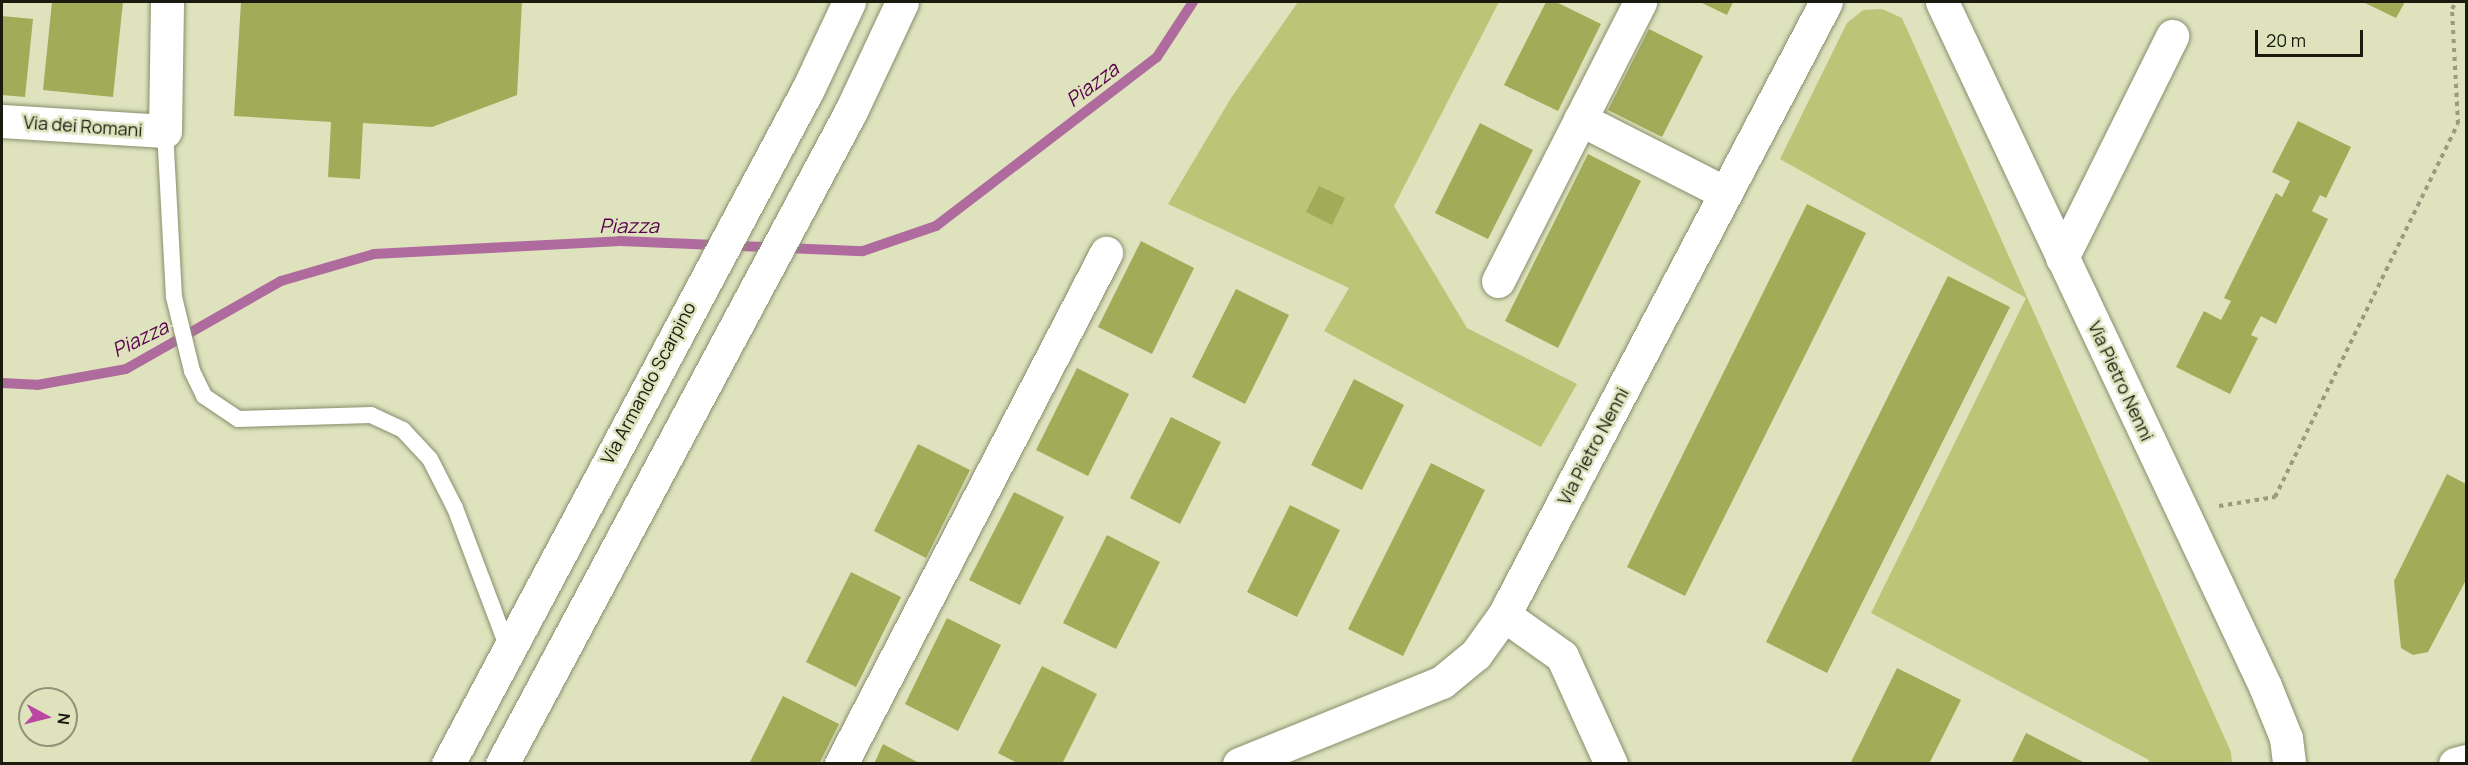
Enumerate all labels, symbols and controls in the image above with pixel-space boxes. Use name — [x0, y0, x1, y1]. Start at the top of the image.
scale bar — [2258, 18, 2366, 56]
text: 20 m — [2266, 28, 2306, 52]
water label: Piazza — [1061, 56, 1123, 112]
street label: Via dei Romani — [23, 111, 143, 141]
water label: Piazza — [599, 213, 659, 237]
street label: Via Armando Scarpino — [596, 298, 700, 468]
water label: Piazza — [108, 314, 172, 362]
street label: Via Pietro Nenni — [2084, 318, 2158, 444]
street label: Via Pietro Nenni — [1553, 384, 1633, 508]
north arrow — [18, 687, 78, 747]
text: N — [52, 712, 75, 726]

